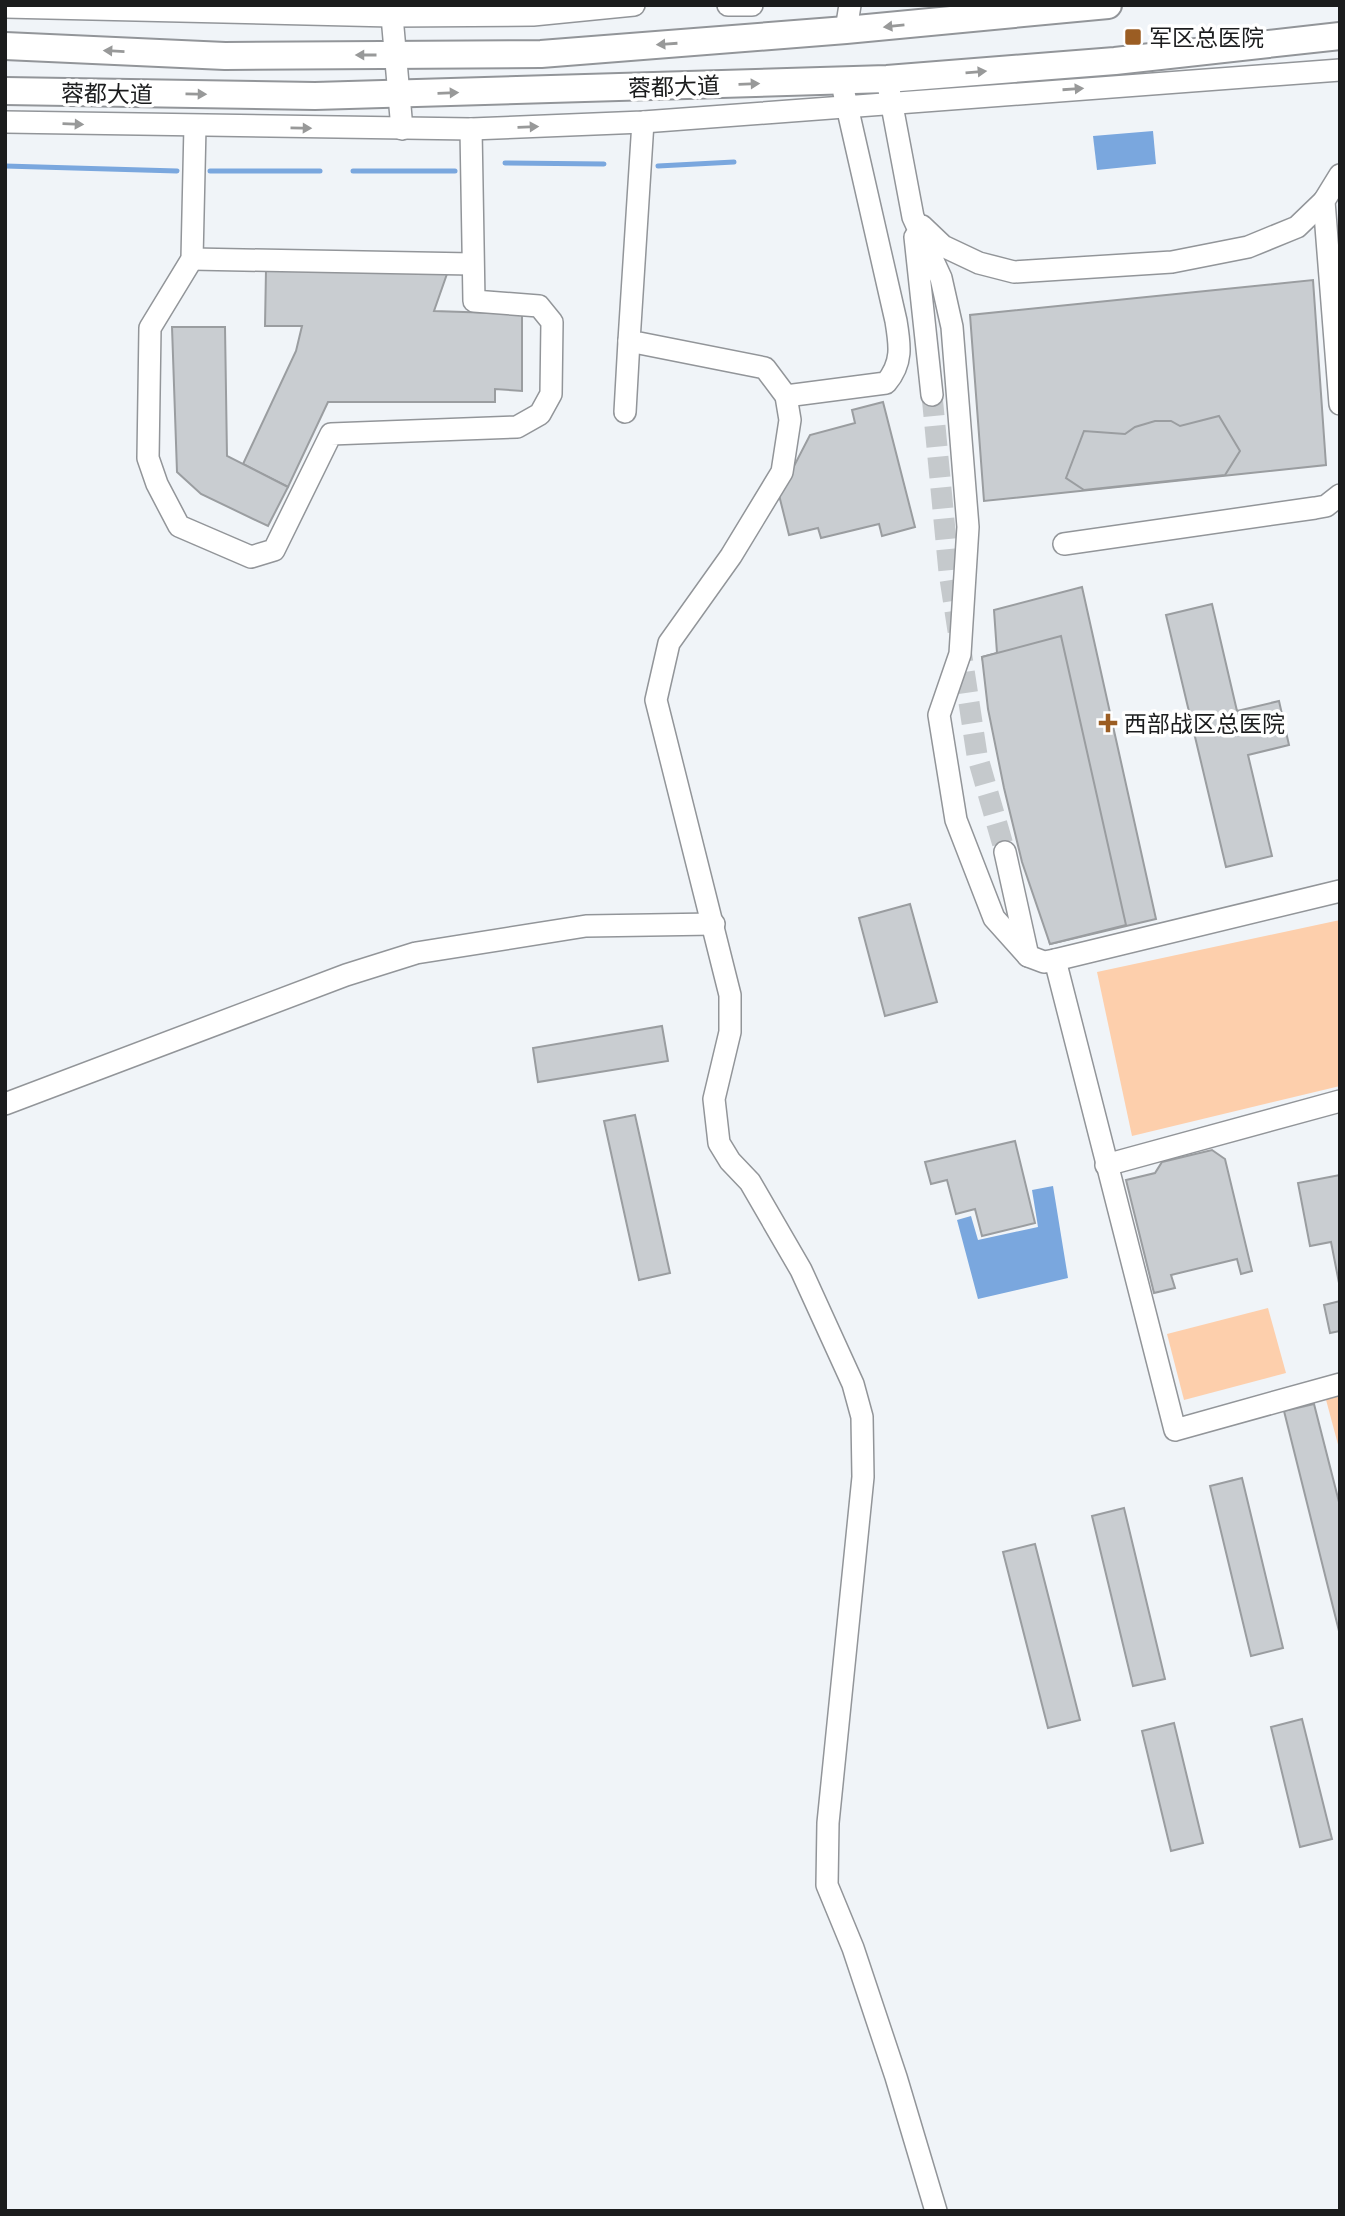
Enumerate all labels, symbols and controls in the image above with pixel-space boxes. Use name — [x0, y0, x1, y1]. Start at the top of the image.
one-way arrow — [882, 21, 904, 32]
place label: 军区总医院 — [1149, 23, 1264, 51]
marker: 军区总医院 — [1123, 27, 1143, 47]
one-way arrow — [656, 39, 678, 50]
one-way arrow — [103, 46, 125, 57]
one-way arrow — [355, 49, 377, 61]
one-way arrow — [965, 66, 987, 77]
street label: 蓉都大道 — [628, 70, 720, 102]
street label: 蓉都大道 — [61, 78, 153, 108]
one-way arrow — [738, 78, 760, 89]
one-way arrow — [1062, 83, 1084, 94]
one-way arrow — [437, 87, 459, 98]
one-way arrow — [185, 89, 207, 100]
one-way arrow — [63, 118, 85, 129]
one-way arrow — [290, 122, 312, 134]
one-way arrow — [518, 122, 540, 133]
place label: 西部战区总医院 — [1124, 709, 1285, 737]
marker: 西部战区总医院 — [1098, 713, 1118, 733]

